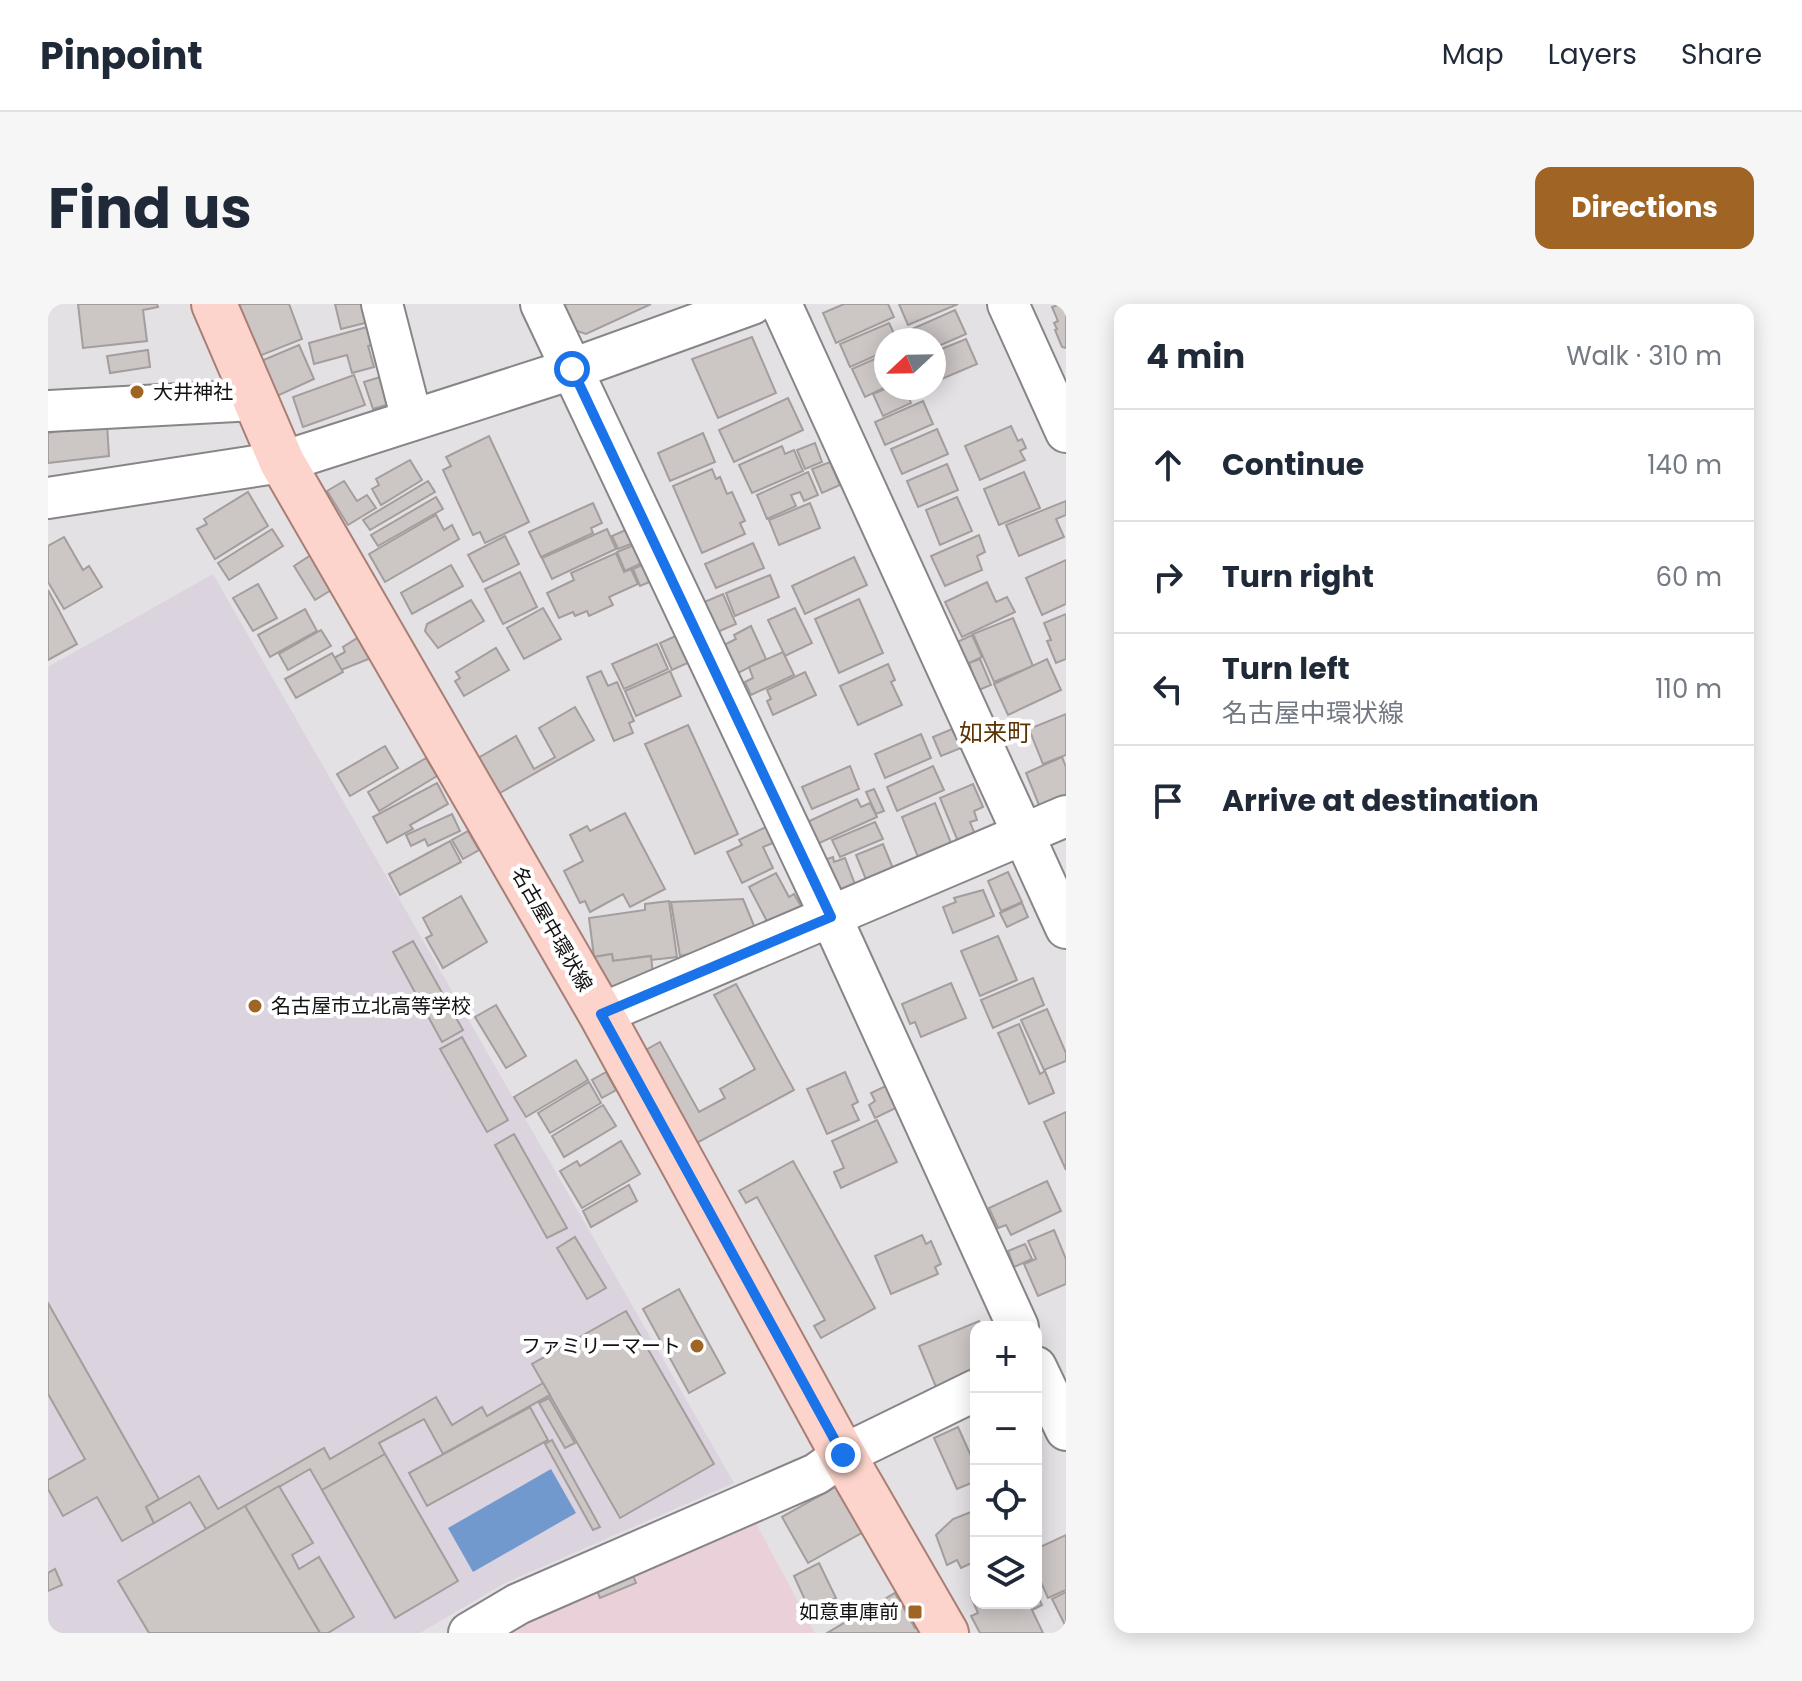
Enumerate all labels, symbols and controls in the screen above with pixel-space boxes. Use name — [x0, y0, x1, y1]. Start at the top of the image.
text: Pinpoint — [40, 29, 203, 82]
text: Map — [1442, 35, 1504, 74]
text: Layers — [1548, 35, 1637, 74]
text: Share — [1681, 35, 1762, 74]
button: Directions — [1535, 167, 1754, 249]
text: Find us — [48, 169, 252, 248]
north arrow — [874, 328, 946, 400]
text: 4 min — [1146, 332, 1245, 380]
text: Walk · 310 m — [1566, 338, 1722, 374]
route start — [554, 351, 590, 387]
place label: 大井神社 — [153, 378, 233, 406]
marker: 大井神社 — [128, 383, 146, 401]
icon: ahead — [1146, 443, 1190, 487]
text: Continue — [1222, 443, 1364, 486]
text: 140 m — [1647, 447, 1722, 483]
icon: right — [1146, 555, 1190, 599]
text: Turn right — [1222, 555, 1374, 598]
text: 60 m — [1655, 559, 1722, 595]
text: Turn left — [1222, 647, 1350, 690]
icon: left — [1146, 667, 1190, 711]
text: 110 m — [1655, 671, 1722, 707]
text: 名古屋中環状線 — [1222, 695, 1404, 731]
district label: 如来町 — [959, 716, 1031, 749]
icon: arrive — [1146, 779, 1190, 823]
text: Arrive at destination — [1222, 779, 1539, 822]
street label: 名古屋中環状線 — [505, 861, 599, 997]
place label: 名古屋市立北高等学校 — [271, 992, 471, 1020]
marker: 名古屋市立北高等学校 — [246, 997, 264, 1015]
map controls — [970, 1321, 1042, 1609]
button: + — [970, 1321, 1042, 1393]
place label: ファミリーマート — [521, 1332, 681, 1360]
marker: ファミリーマート — [688, 1337, 706, 1355]
button: − — [970, 1393, 1042, 1465]
route end — [825, 1437, 861, 1473]
button: locate — [970, 1465, 1042, 1537]
button: layers — [970, 1537, 1042, 1609]
place label: 如意車庫前 — [799, 1598, 899, 1626]
marker: 如意車庫前 — [906, 1603, 924, 1621]

